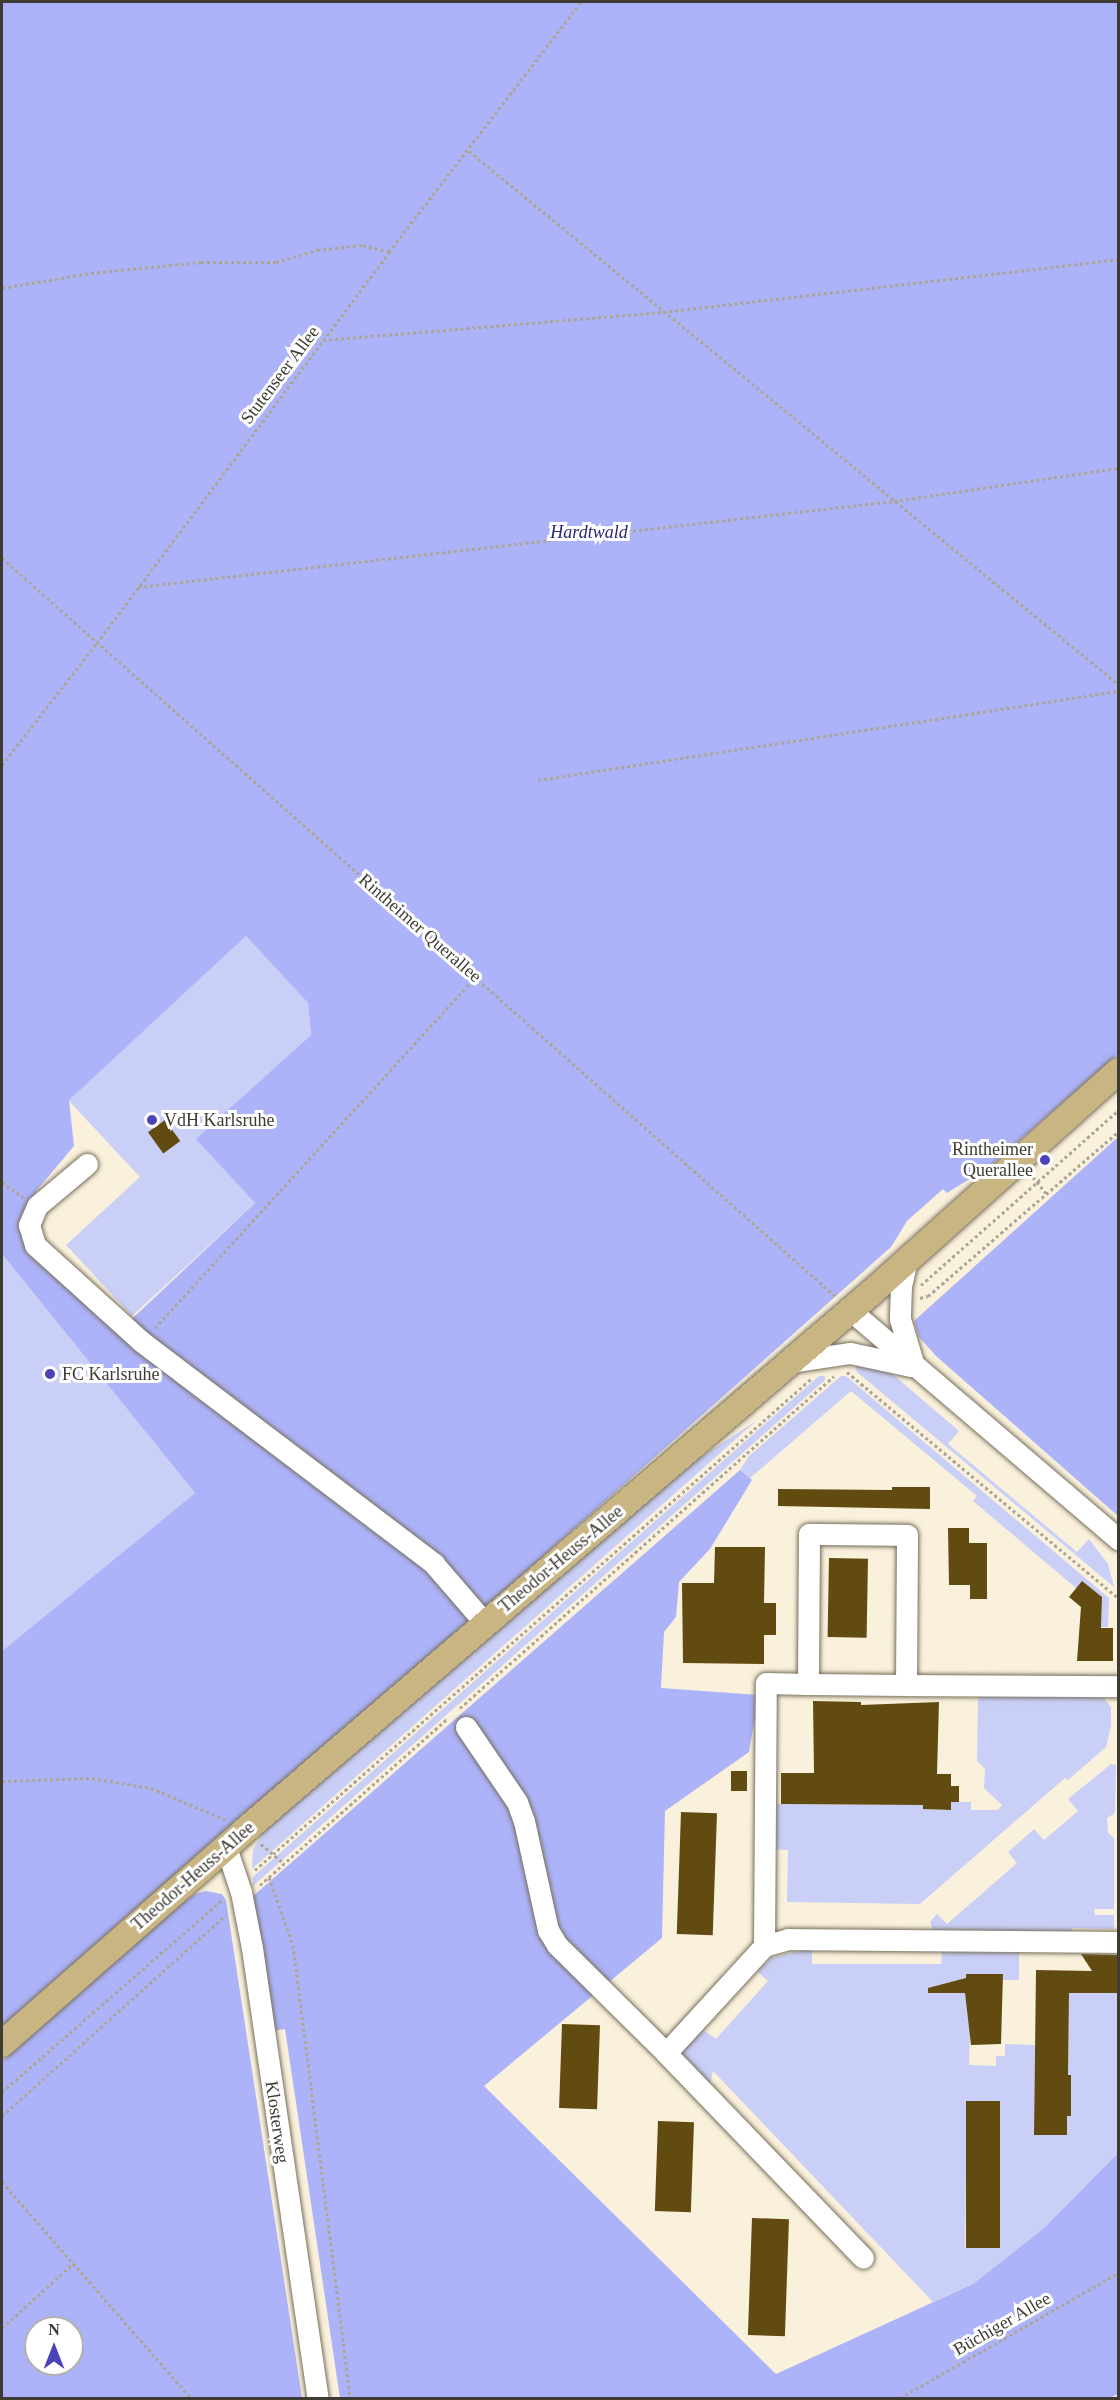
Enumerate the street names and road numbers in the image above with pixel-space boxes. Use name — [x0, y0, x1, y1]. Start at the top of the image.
street label: Stutenseer Allee — [236, 321, 324, 429]
street label: Rintheimer Querallee — [354, 869, 486, 987]
street label: Theodor-Heuss-Allee — [494, 1501, 628, 1617]
street label: Theodor-Heuss-Allee — [127, 1817, 259, 1935]
street label: Klosterweg — [261, 2079, 293, 2165]
street label: Büchiger Allee — [949, 2287, 1055, 2361]

